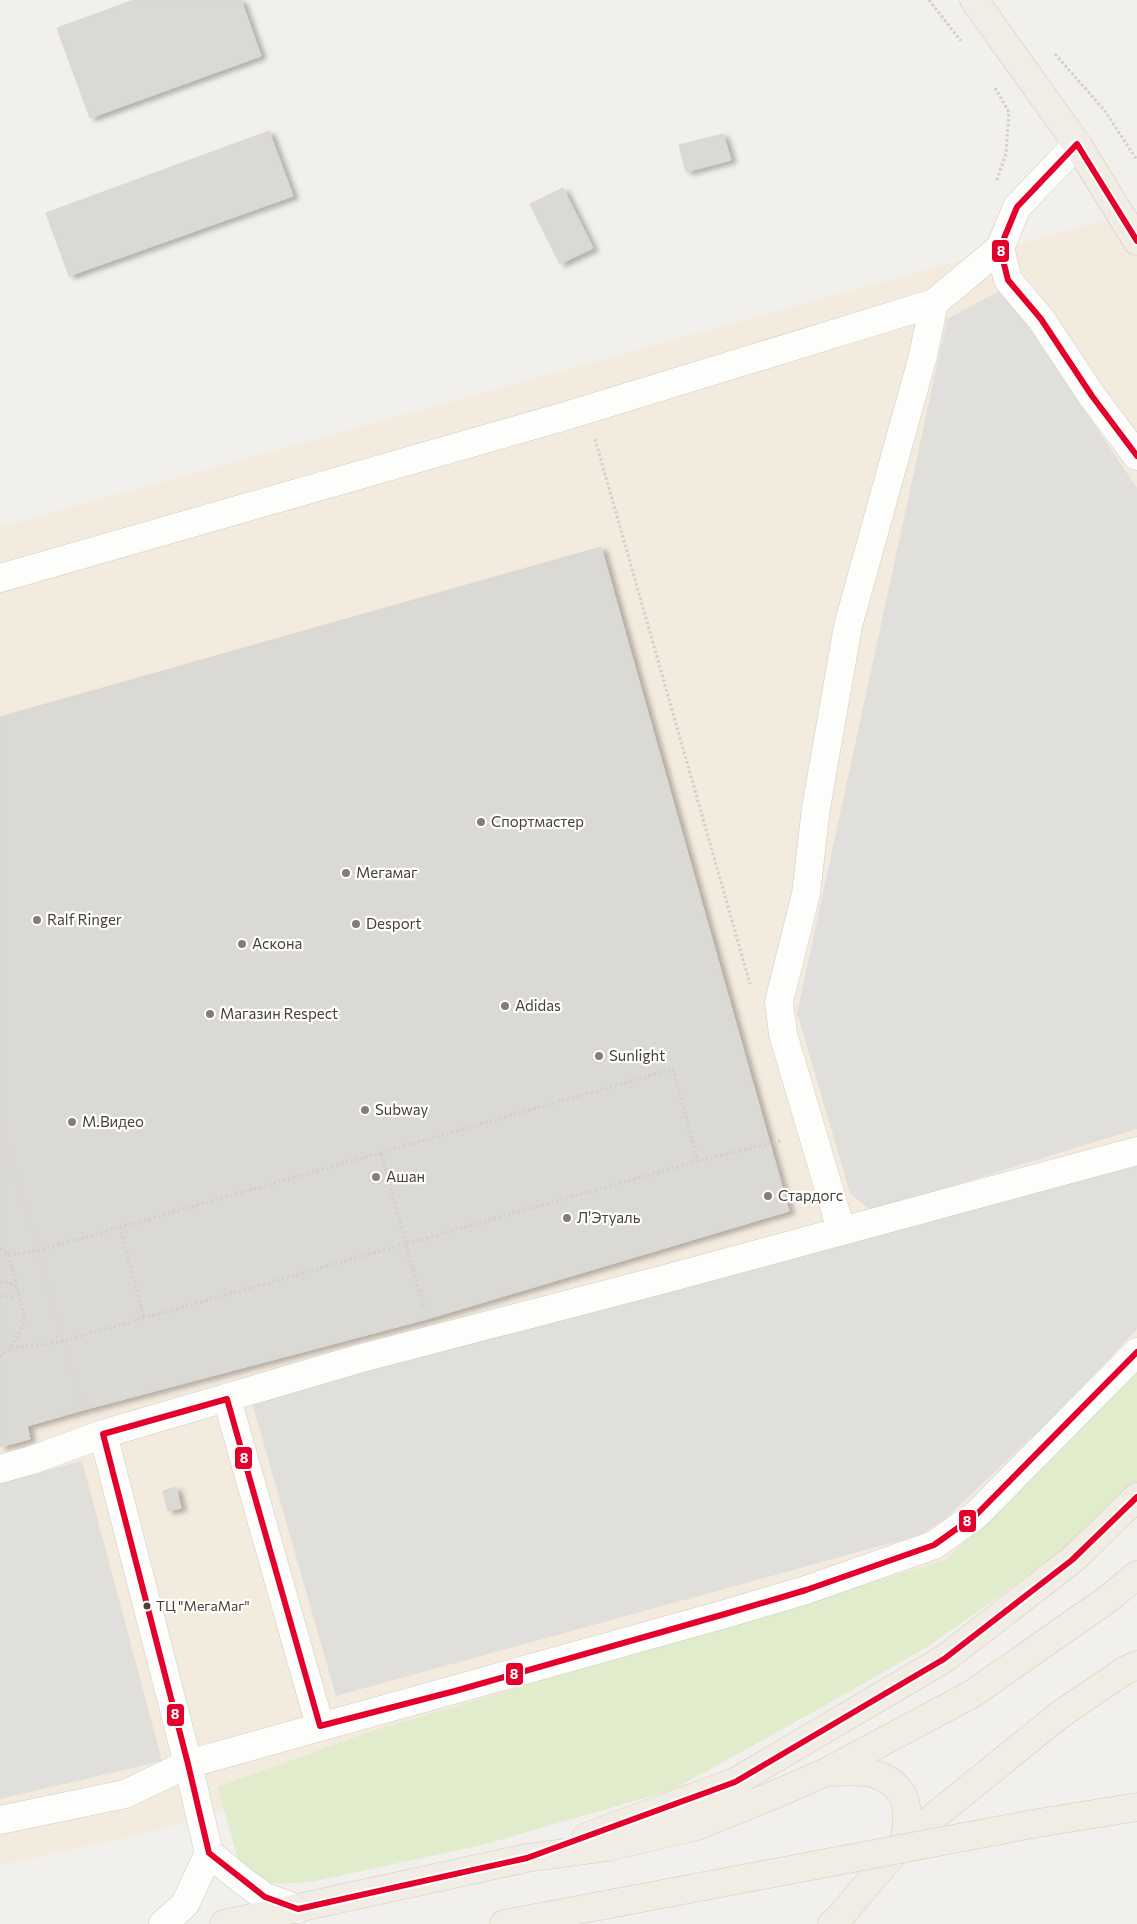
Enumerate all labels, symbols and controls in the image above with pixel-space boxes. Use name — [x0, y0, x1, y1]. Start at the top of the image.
line badge: 8 — [991, 239, 1010, 263]
text: 8 — [997, 242, 1006, 259]
place label: Спортмастер — [491, 812, 584, 830]
marker: Спортмастер — [475, 816, 487, 828]
place label: Мегамаг — [356, 863, 418, 881]
marker: Мегамаг — [340, 867, 352, 879]
place label: Ralf Ringer — [47, 910, 122, 928]
marker: Ralf Ringer — [31, 914, 43, 926]
place label: Desport — [366, 914, 422, 932]
marker: Desport — [350, 918, 362, 930]
place label: Аскона — [252, 934, 302, 952]
marker: Аскона — [236, 938, 248, 950]
place label: Adidas — [515, 996, 561, 1014]
marker: Adidas — [499, 1000, 511, 1012]
place label: Магазин Respect — [220, 1004, 338, 1022]
marker: Магазин Respect — [204, 1008, 216, 1020]
place label: Sunlight — [609, 1046, 665, 1064]
marker: Sunlight — [593, 1050, 605, 1062]
place label: Subway — [375, 1100, 428, 1118]
marker: Subway — [359, 1104, 371, 1116]
place label: М.Видео — [82, 1112, 144, 1130]
marker: М.Видео — [66, 1116, 78, 1128]
place label: Ашан — [386, 1167, 425, 1185]
marker: Ашан — [370, 1171, 382, 1183]
place label: Стардогс — [778, 1186, 843, 1204]
marker: Стардогс — [762, 1190, 774, 1202]
place label: Л'Этуаль — [577, 1208, 641, 1226]
marker: Л'Этуаль — [561, 1212, 573, 1224]
line badge: 8 — [234, 1446, 253, 1470]
text: 8 — [240, 1449, 249, 1466]
line badge: 8 — [958, 1509, 977, 1533]
text: 8 — [963, 1512, 972, 1529]
place label: ТЦ "МегаМаг" — [156, 1597, 250, 1614]
marker: ТЦ "МегаМаг" — [142, 1601, 152, 1611]
line badge: 8 — [505, 1662, 524, 1686]
text: 8 — [510, 1665, 519, 1682]
line badge: 8 — [166, 1703, 185, 1727]
text: 8 — [171, 1705, 180, 1722]

